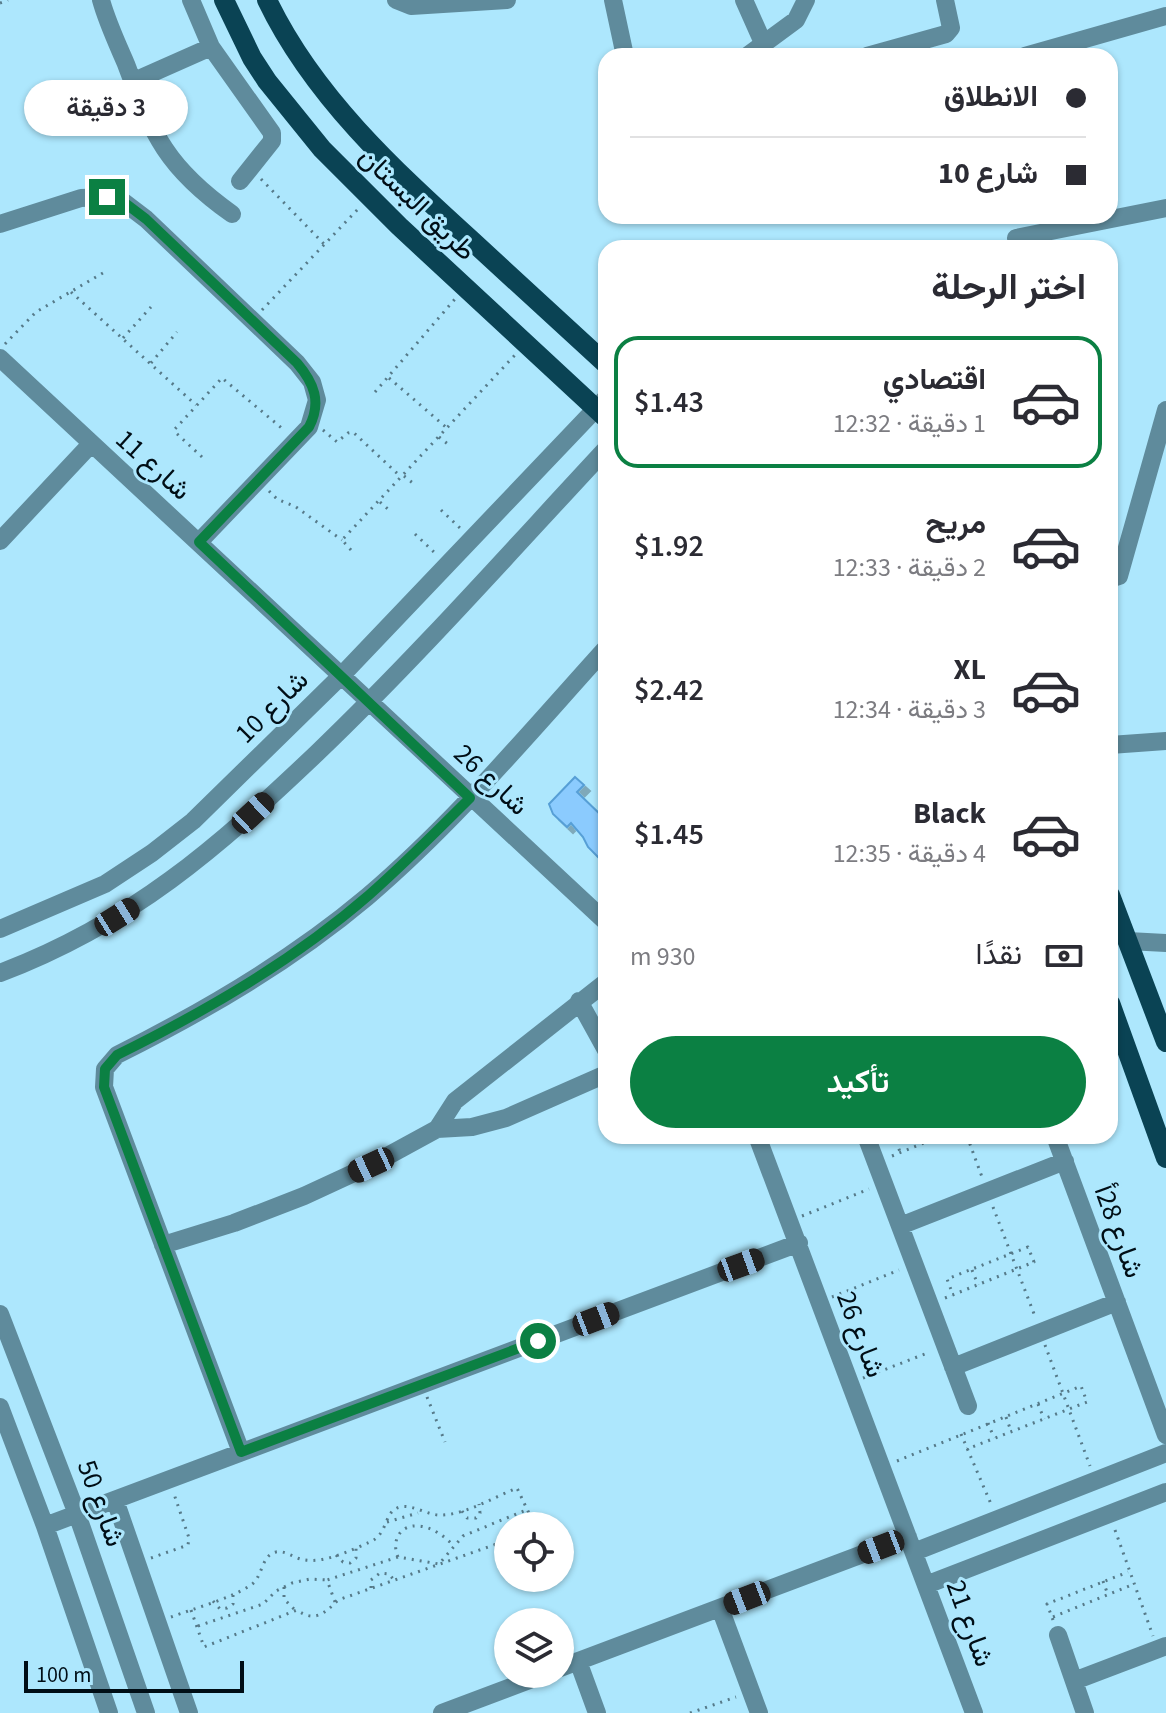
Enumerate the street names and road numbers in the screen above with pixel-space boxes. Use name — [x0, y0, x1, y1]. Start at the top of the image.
street label: طريق البستان — [350, 137, 485, 270]
street label: شارع 11 — [107, 420, 200, 510]
street label: شارع 10 — [226, 661, 318, 753]
street label: شارع 26 — [445, 734, 538, 825]
street label: شارع 28أ — [1084, 1179, 1154, 1283]
street label: شارع 26 — [826, 1285, 896, 1383]
street label: شارع 50 — [67, 1454, 135, 1552]
street label: شارع 21 — [936, 1574, 1004, 1672]

